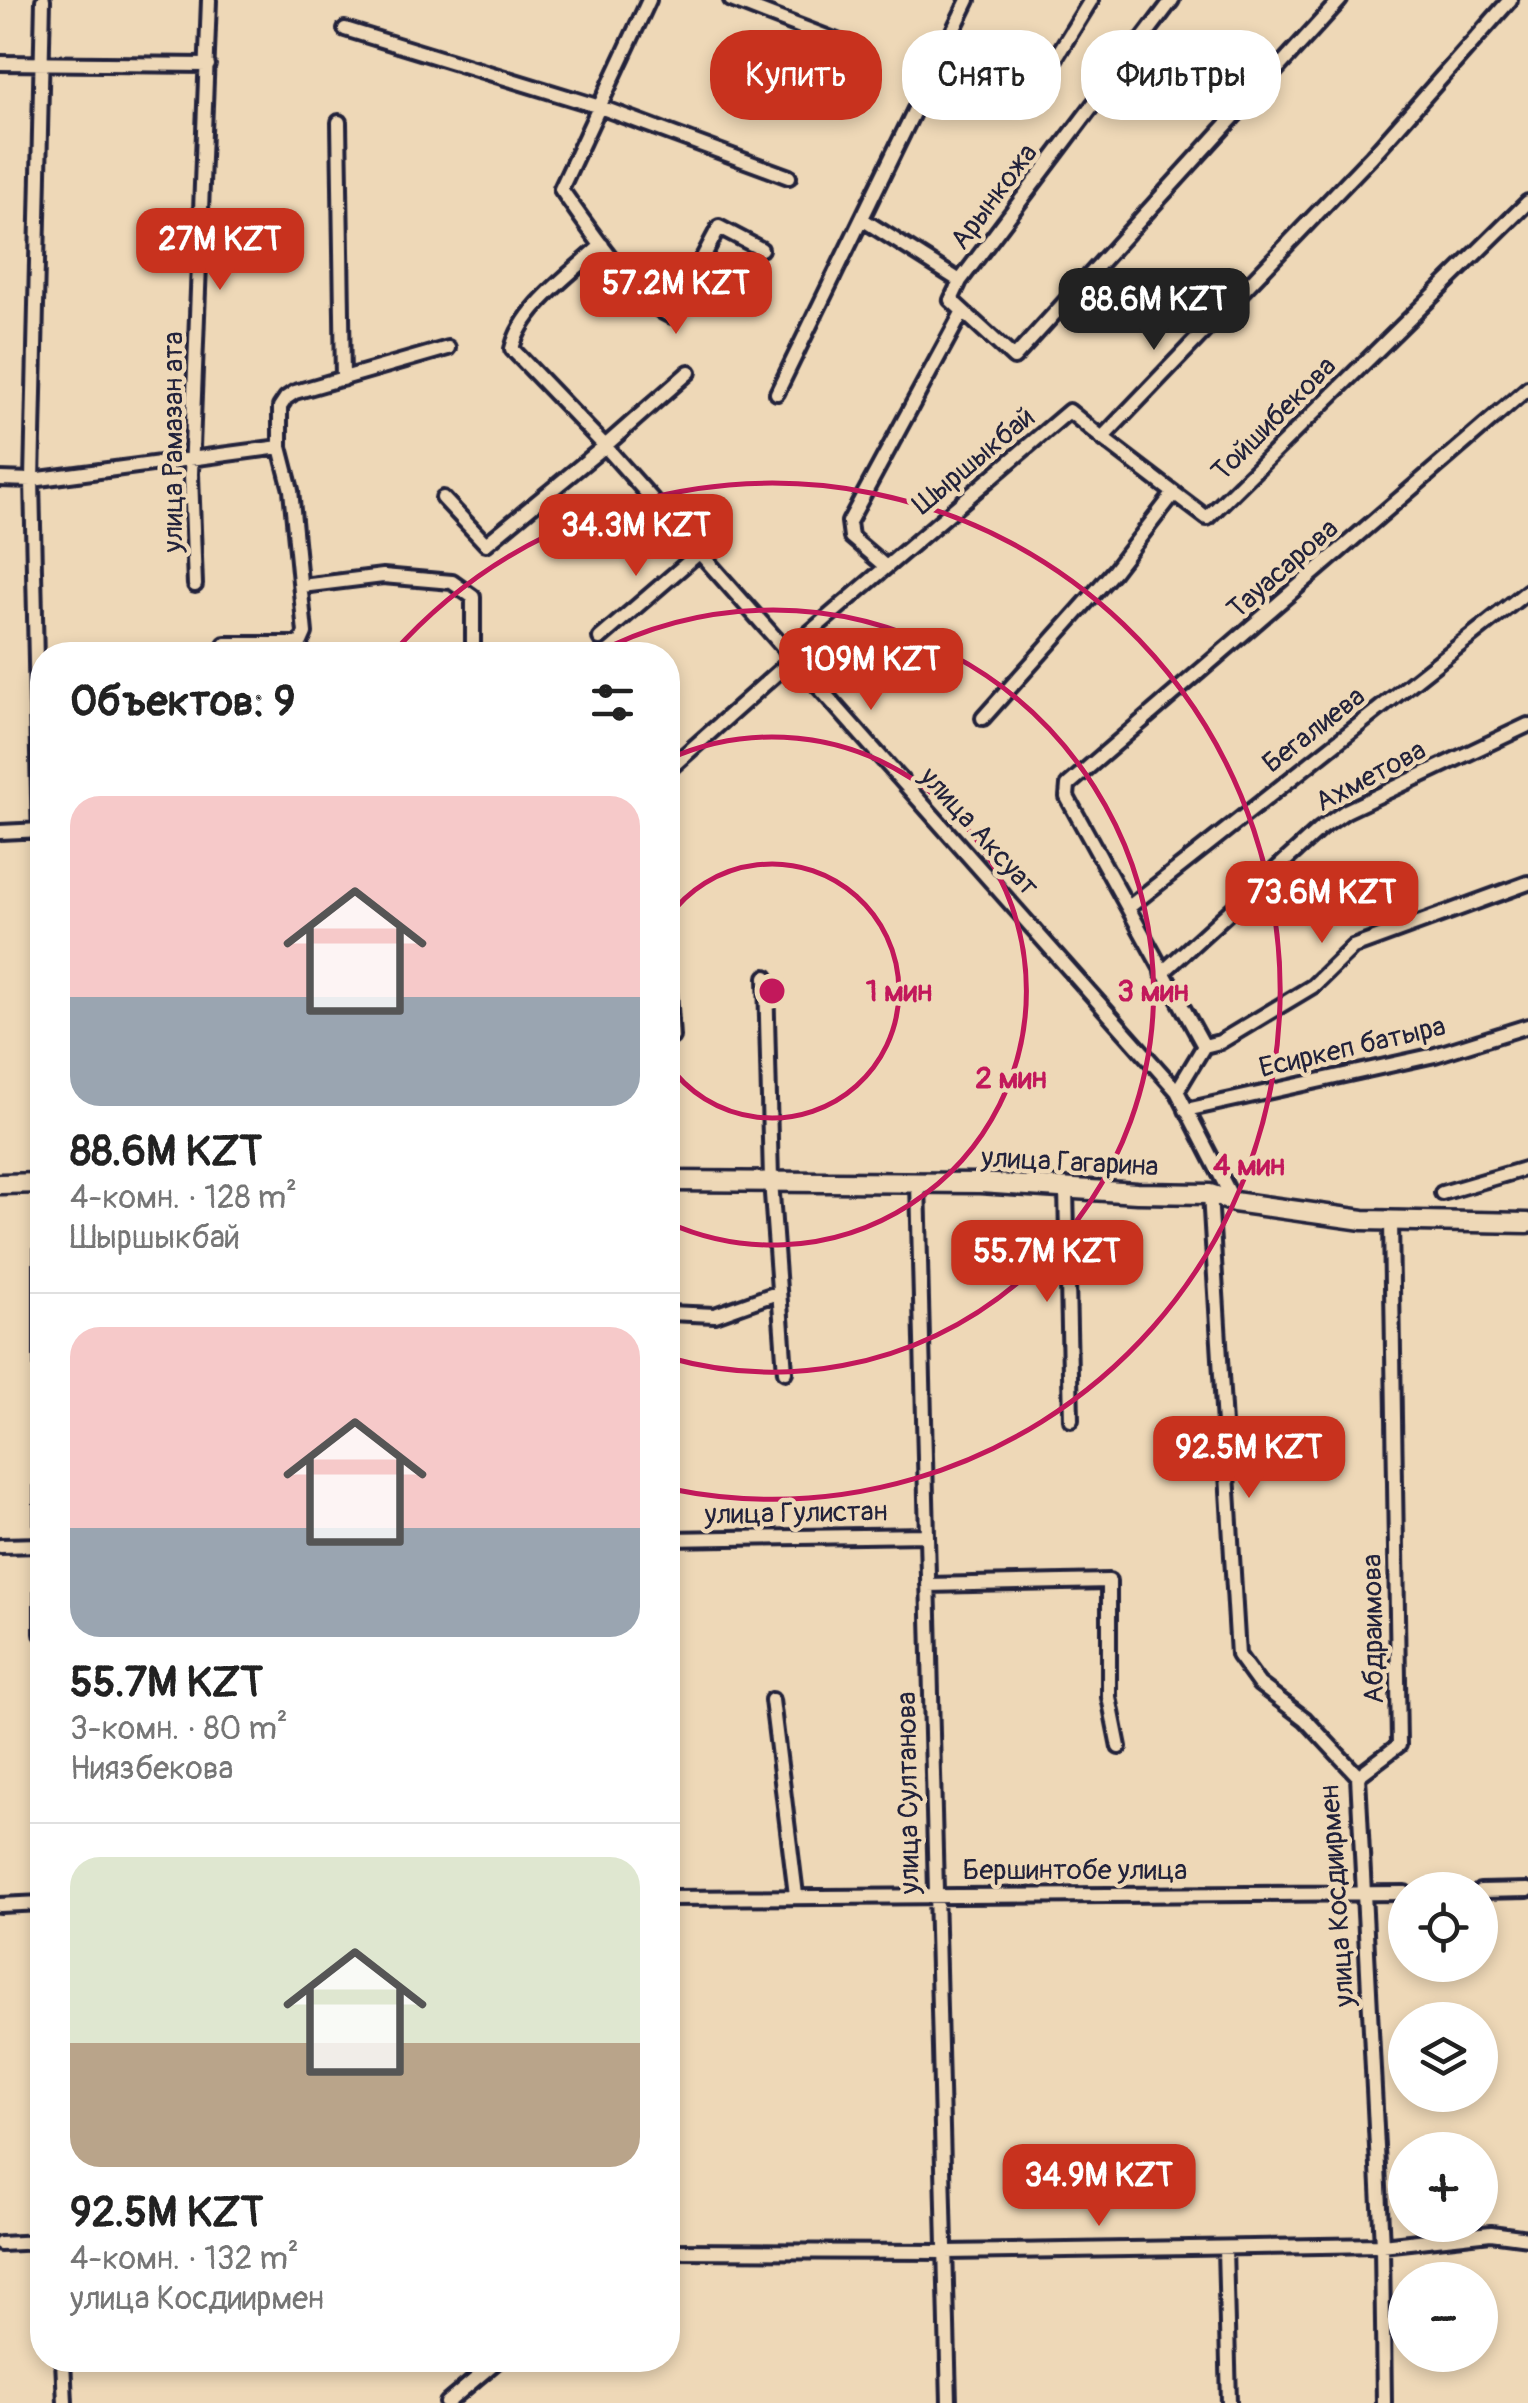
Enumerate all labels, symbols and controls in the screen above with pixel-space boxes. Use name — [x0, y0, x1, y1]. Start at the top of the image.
chip: Купить — [710, 30, 882, 120]
chip: Снять — [902, 30, 1061, 120]
chip: Фильтры — [1081, 30, 1281, 120]
street label: Арынкожа — [943, 137, 1045, 257]
pin: 27M KZT — [128, 208, 312, 293]
text: 27M KZT — [158, 220, 282, 260]
pin: 57.2M KZT — [562, 252, 790, 337]
text: 57.2M KZT — [602, 264, 750, 304]
pin: 88.6M KZT — [1040, 268, 1268, 353]
text: 88.6M KZT — [1081, 280, 1227, 320]
street label: улица Рамазан ата — [156, 332, 191, 553]
street label: Тойшибекова — [1204, 349, 1344, 489]
street label: Шыршыкбай — [906, 400, 1042, 522]
pin: 34.3M KZT — [522, 494, 750, 579]
text: 34.3M KZT — [561, 506, 711, 546]
street label: Тауасарова — [1220, 511, 1346, 627]
pin: 109M KZT — [768, 628, 974, 713]
text: 109M KZT — [801, 640, 941, 680]
icon: filters — [585, 675, 640, 730]
text: Объектов: 9 — [70, 676, 295, 728]
street label: Бегалиева — [1255, 679, 1372, 781]
street label: Ахметова — [1309, 733, 1432, 820]
street label: улица Аксуат — [911, 759, 1046, 904]
icon: home — [265, 861, 445, 1041]
pin: 73.6M KZT — [1208, 861, 1436, 946]
text: 73.6M KZT — [1247, 873, 1397, 913]
centre of rings — [754, 973, 790, 1009]
text: 1 мин — [866, 973, 932, 1010]
text: 3 мин — [1117, 973, 1189, 1010]
street label: Есиркеп батыра — [1256, 1009, 1449, 1086]
text: 2 мин — [975, 1060, 1047, 1097]
text: 88.6M KZT — [70, 1126, 263, 1178]
street label: улица Гагарина — [979, 1140, 1159, 1185]
text: 4 мин — [1213, 1147, 1285, 1184]
text: 4-комн. · 128 m² — [70, 1178, 297, 1218]
text: Шыршыкбай — [70, 1218, 240, 1258]
pin: 55.7M KZT — [933, 1220, 1161, 1305]
text: 55.7M KZT — [973, 1232, 1121, 1272]
icon: home — [265, 1392, 445, 1572]
pin: 92.5M KZT — [1135, 1416, 1363, 1501]
text: 92.5M KZT — [1175, 1428, 1323, 1468]
street label: улица Гулистан — [703, 1494, 888, 1533]
street label: Абдраимова — [1355, 1554, 1392, 1704]
text: 55.7M KZT — [70, 1657, 264, 1709]
street label: улица Султанова — [889, 1691, 928, 1896]
text: 3-комн. · 80 m² — [70, 1709, 288, 1749]
text: Ниязбекова — [70, 1749, 233, 1789]
street label: улица Косдиирмен — [1312, 1784, 1363, 2009]
street label: Бершинтобе улица — [963, 1853, 1187, 1888]
map controls — [1388, 1872, 1498, 2372]
button: locate — [1388, 1872, 1498, 1982]
icon: home — [265, 1922, 445, 2102]
button: layers — [1388, 2002, 1498, 2112]
button: + — [1388, 2132, 1498, 2242]
pin: 34.9M KZT — [985, 2144, 1213, 2229]
text: 34.9M KZT — [1025, 2156, 1173, 2196]
text: 92.5M KZT — [70, 2187, 264, 2239]
text: 4-комн. · 132 m² — [70, 2239, 299, 2279]
button: − — [1388, 2262, 1498, 2372]
text: улица Косдиирмен — [70, 2279, 324, 2319]

